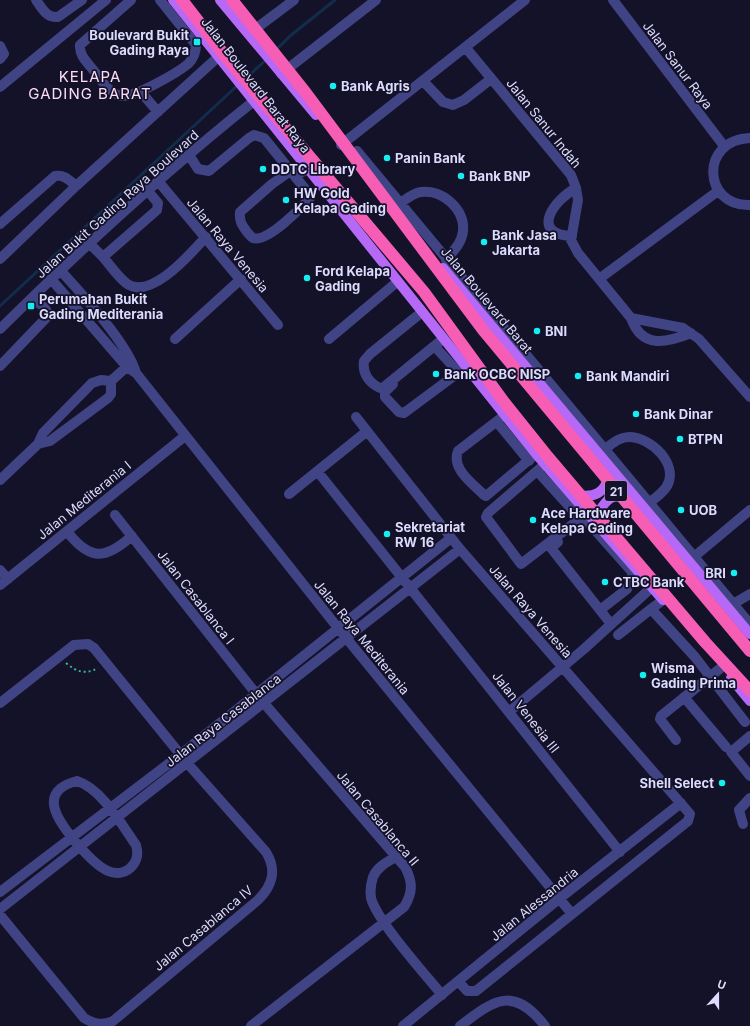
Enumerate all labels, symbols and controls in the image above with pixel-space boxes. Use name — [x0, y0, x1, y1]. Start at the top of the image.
street label: Jalan Boulevard Barat Raya — [198, 14, 314, 156]
street label: Jalan Sanur Raya — [640, 18, 716, 112]
place label: Boulevard Bukit Gading Raya — [89, 27, 189, 58]
marker: Boulevard Bukit Gading Raya — [192, 37, 202, 47]
district label: KELAPA GADING BARAT — [28, 67, 152, 103]
street label: Jalan Sanur Indah — [503, 75, 585, 171]
place label: Bank Agris — [341, 78, 410, 94]
marker: Bank Agris — [328, 81, 338, 91]
street label: Jalan Bukit Gading Raya Boulevard — [32, 127, 202, 281]
place label: Panin Bank — [395, 150, 466, 166]
marker: Panin Bank — [382, 153, 392, 163]
place label: DDTC Library — [271, 161, 356, 177]
marker: DDTC Library — [258, 164, 268, 174]
place label: Bank BNP — [469, 168, 531, 184]
marker: Bank BNP — [456, 171, 466, 181]
place label: HW Gold Kelapa Gading — [294, 185, 386, 216]
street label: Jalan Raya Venesia — [184, 194, 272, 296]
marker: HW Gold Kelapa Gading — [281, 195, 291, 205]
place label: Bank Jasa Jakarta — [492, 227, 557, 258]
marker: Bank Jasa Jakarta — [479, 237, 489, 247]
street label: Jalan Boulevard Barat — [438, 244, 536, 356]
place label: Ford Kelapa Gading — [315, 263, 390, 294]
marker: Ford Kelapa Gading — [302, 273, 312, 283]
place label: Perumahan Bukit Gading Mediterania — [39, 291, 163, 322]
marker: Perumahan Bukit Gading Mediterania — [26, 301, 36, 311]
place label: BNI — [545, 323, 567, 339]
marker: BNI — [532, 326, 542, 336]
place label: Bank OCBC NISP — [444, 366, 550, 382]
place label: Bank Mandiri — [586, 368, 669, 384]
marker: Bank OCBC NISP — [431, 369, 441, 379]
marker: Bank Mandiri — [573, 371, 583, 381]
place label: Bank Dinar — [644, 406, 713, 422]
marker: Bank Dinar — [631, 409, 641, 419]
place label: BTPN — [688, 431, 723, 447]
marker: BTPN — [675, 434, 685, 444]
street label: Jalan Mediterania I — [34, 457, 134, 543]
road number: 21 — [605, 481, 627, 501]
place label: UOB — [689, 502, 718, 518]
place label: Ace Hardware Kelapa Gading — [541, 505, 633, 536]
marker: UOB — [676, 505, 686, 515]
marker: Ace Hardware Kelapa Gading — [528, 515, 538, 525]
place label: Sekretariat RW 16 — [395, 519, 465, 550]
marker: Sekretariat RW 16 — [382, 529, 392, 539]
street label: Jalan Casablanca I — [154, 547, 238, 647]
street label: Jalan Raya Venesia — [486, 561, 576, 661]
place label: BRI — [705, 565, 726, 581]
marker: BRI — [729, 568, 739, 578]
place label: CTBC Bank — [613, 574, 685, 590]
street label: Jalan Raya Mediterania — [311, 577, 413, 697]
marker: CTBC Bank — [600, 577, 610, 587]
place label: Wisma Gading Prima — [651, 660, 736, 691]
street label: Jalan Venesia III — [489, 668, 563, 756]
street label: Jalan Raya Casablanca — [162, 670, 284, 770]
marker: Wisma Gading Prima — [638, 670, 648, 680]
street label: Jalan Casablanca II — [334, 767, 422, 869]
place label: Shell Select — [640, 775, 714, 791]
marker: Shell Select — [717, 778, 727, 788]
street label: Jalan Alessandria — [487, 864, 581, 944]
street label: Jalan Casablanca IV — [150, 882, 256, 974]
north arrow — [698, 974, 738, 1014]
text: U — [715, 977, 728, 993]

